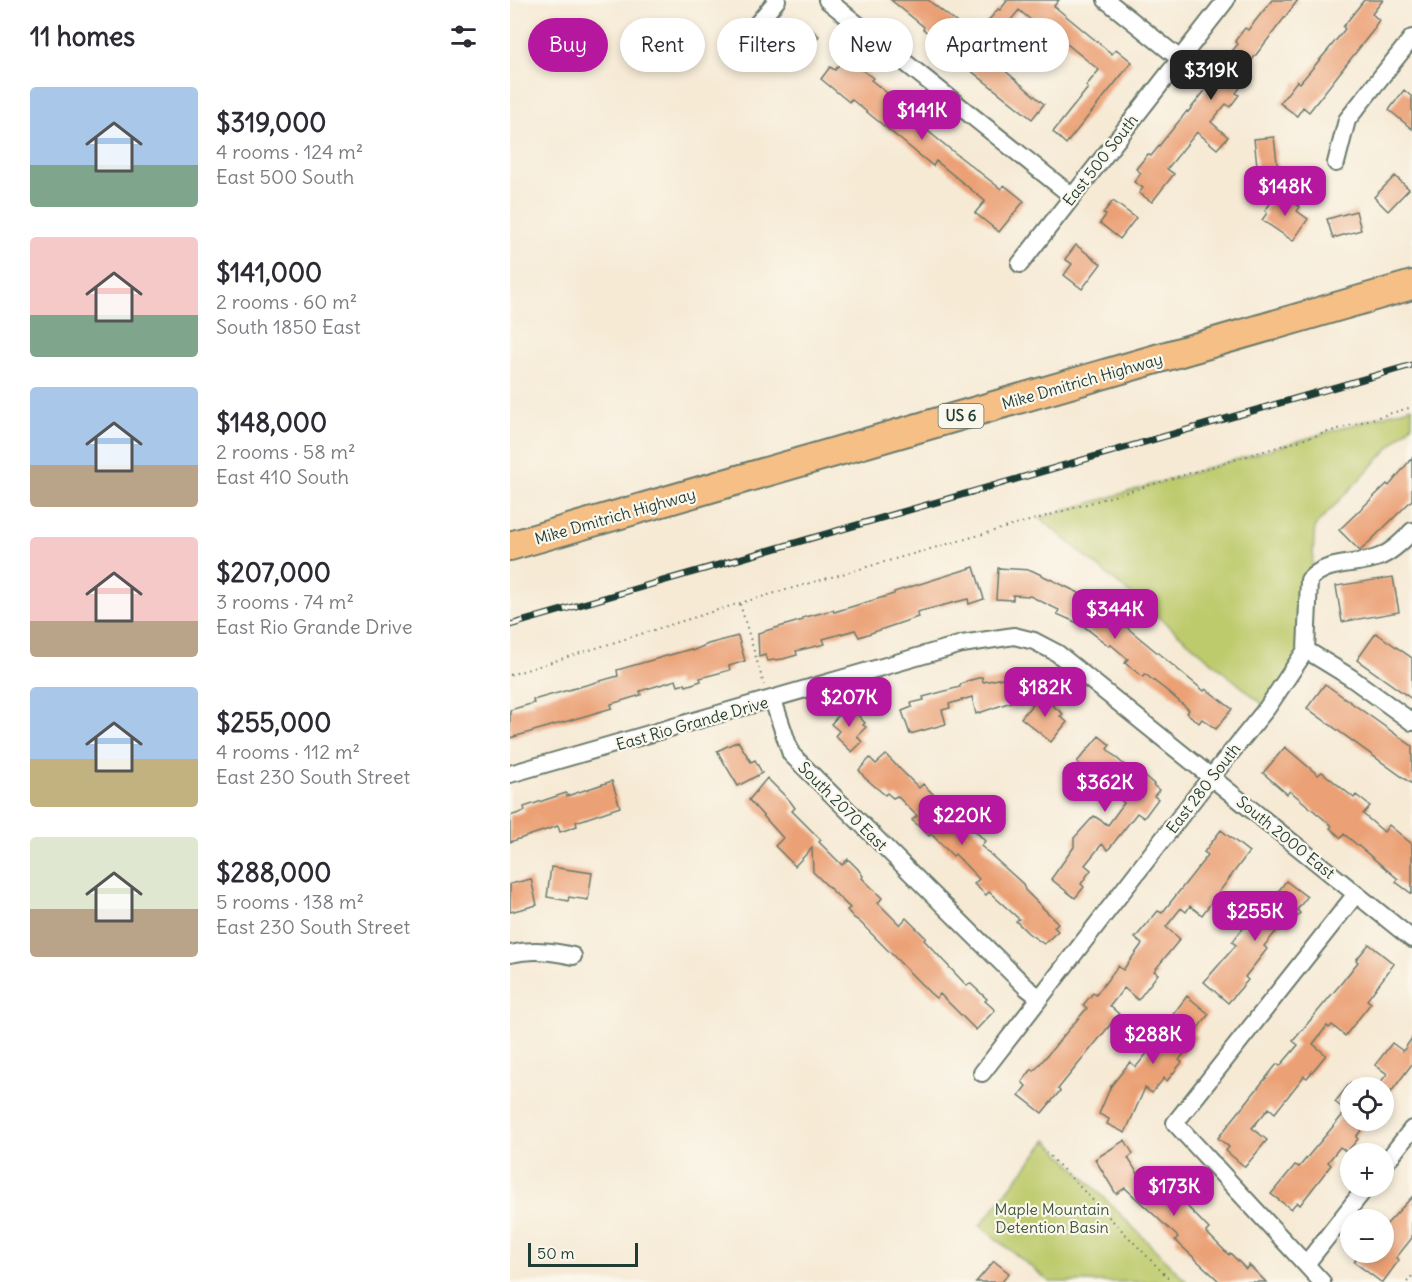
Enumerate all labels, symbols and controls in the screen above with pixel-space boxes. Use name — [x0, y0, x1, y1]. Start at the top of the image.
chip: Buy — [528, 18, 608, 72]
chip: Rent — [620, 18, 705, 72]
chip: Filters — [717, 18, 817, 72]
chip: New — [829, 18, 913, 72]
chip: Apartment — [925, 18, 1069, 72]
text: 11 homes — [30, 20, 135, 53]
icon: filters — [447, 20, 480, 53]
pin: $319K — [1169, 50, 1253, 101]
text: $319K — [1184, 57, 1238, 82]
pin: $141K — [880, 90, 964, 141]
text: $141K — [897, 97, 947, 122]
text: $319,000 — [216, 106, 326, 139]
street label: East 500 South — [1058, 110, 1142, 210]
icon: home — [78, 111, 150, 183]
text: 4 rooms · 124 m² — [216, 139, 363, 164]
text: East 500 South — [216, 164, 354, 189]
pin: $148K — [1243, 166, 1327, 217]
text: $148K — [1258, 173, 1312, 198]
text: $141,000 — [216, 256, 322, 289]
icon: home — [78, 261, 150, 333]
text: 2 rooms · 60 m² — [216, 289, 357, 314]
text: South 1850 East — [216, 314, 361, 339]
street label: Mike Dmitrich Highway — [999, 348, 1165, 414]
road number: US 6 — [938, 404, 984, 428]
text: $148,000 — [216, 406, 327, 439]
icon: home — [78, 411, 150, 483]
text: 2 rooms · 58 m² — [216, 439, 356, 464]
text: East 410 South — [216, 464, 349, 489]
street label: Mike Dmitrich Highway — [532, 483, 698, 549]
text: $207,000 — [216, 556, 331, 589]
icon: home — [78, 561, 150, 633]
text: 3 rooms · 74 m² — [216, 589, 354, 614]
pin: $344K — [1073, 589, 1157, 640]
text: $344K — [1086, 596, 1144, 621]
text: East Rio Grande Drive — [216, 614, 413, 639]
pin: $182K — [1003, 667, 1087, 718]
text: $182K — [1018, 674, 1072, 699]
pin: $207K — [807, 677, 891, 728]
text: $207K — [820, 684, 878, 709]
street label: East Rio Grande Drive — [614, 692, 770, 754]
text: $255,000 — [216, 706, 331, 739]
icon: home — [78, 711, 150, 783]
text: 4 rooms · 112 m² — [216, 739, 360, 764]
street label: East 280 South — [1162, 739, 1244, 837]
street label: South 2070 East — [794, 757, 892, 855]
pin: $362K — [1063, 762, 1147, 813]
text: East 230 South Street — [216, 764, 410, 789]
text: $362K — [1076, 769, 1134, 794]
street label: South 2000 East — [1233, 791, 1340, 883]
pin: $220K — [920, 795, 1004, 846]
text: $220K — [933, 802, 991, 827]
text: $288,000 — [216, 856, 331, 889]
icon: home — [78, 861, 150, 933]
text: 5 rooms · 138 m² — [216, 889, 364, 914]
pin: $255K — [1213, 891, 1297, 942]
text: $255K — [1226, 898, 1284, 923]
text: East 230 South Street — [216, 914, 410, 939]
pin: $288K — [1111, 1014, 1195, 1065]
text: $288K — [1124, 1021, 1182, 1046]
map controls — [1340, 1077, 1394, 1263]
button: locate — [1340, 1077, 1394, 1131]
button: + — [1340, 1143, 1394, 1197]
pin: $173K — [1132, 1166, 1216, 1217]
text: $173K — [1148, 1173, 1200, 1198]
park label: Maple Mountain Detention Basin — [995, 1199, 1109, 1237]
button: − — [1340, 1209, 1394, 1263]
scale bar — [528, 1240, 638, 1268]
text: 50 m — [537, 1243, 575, 1263]

